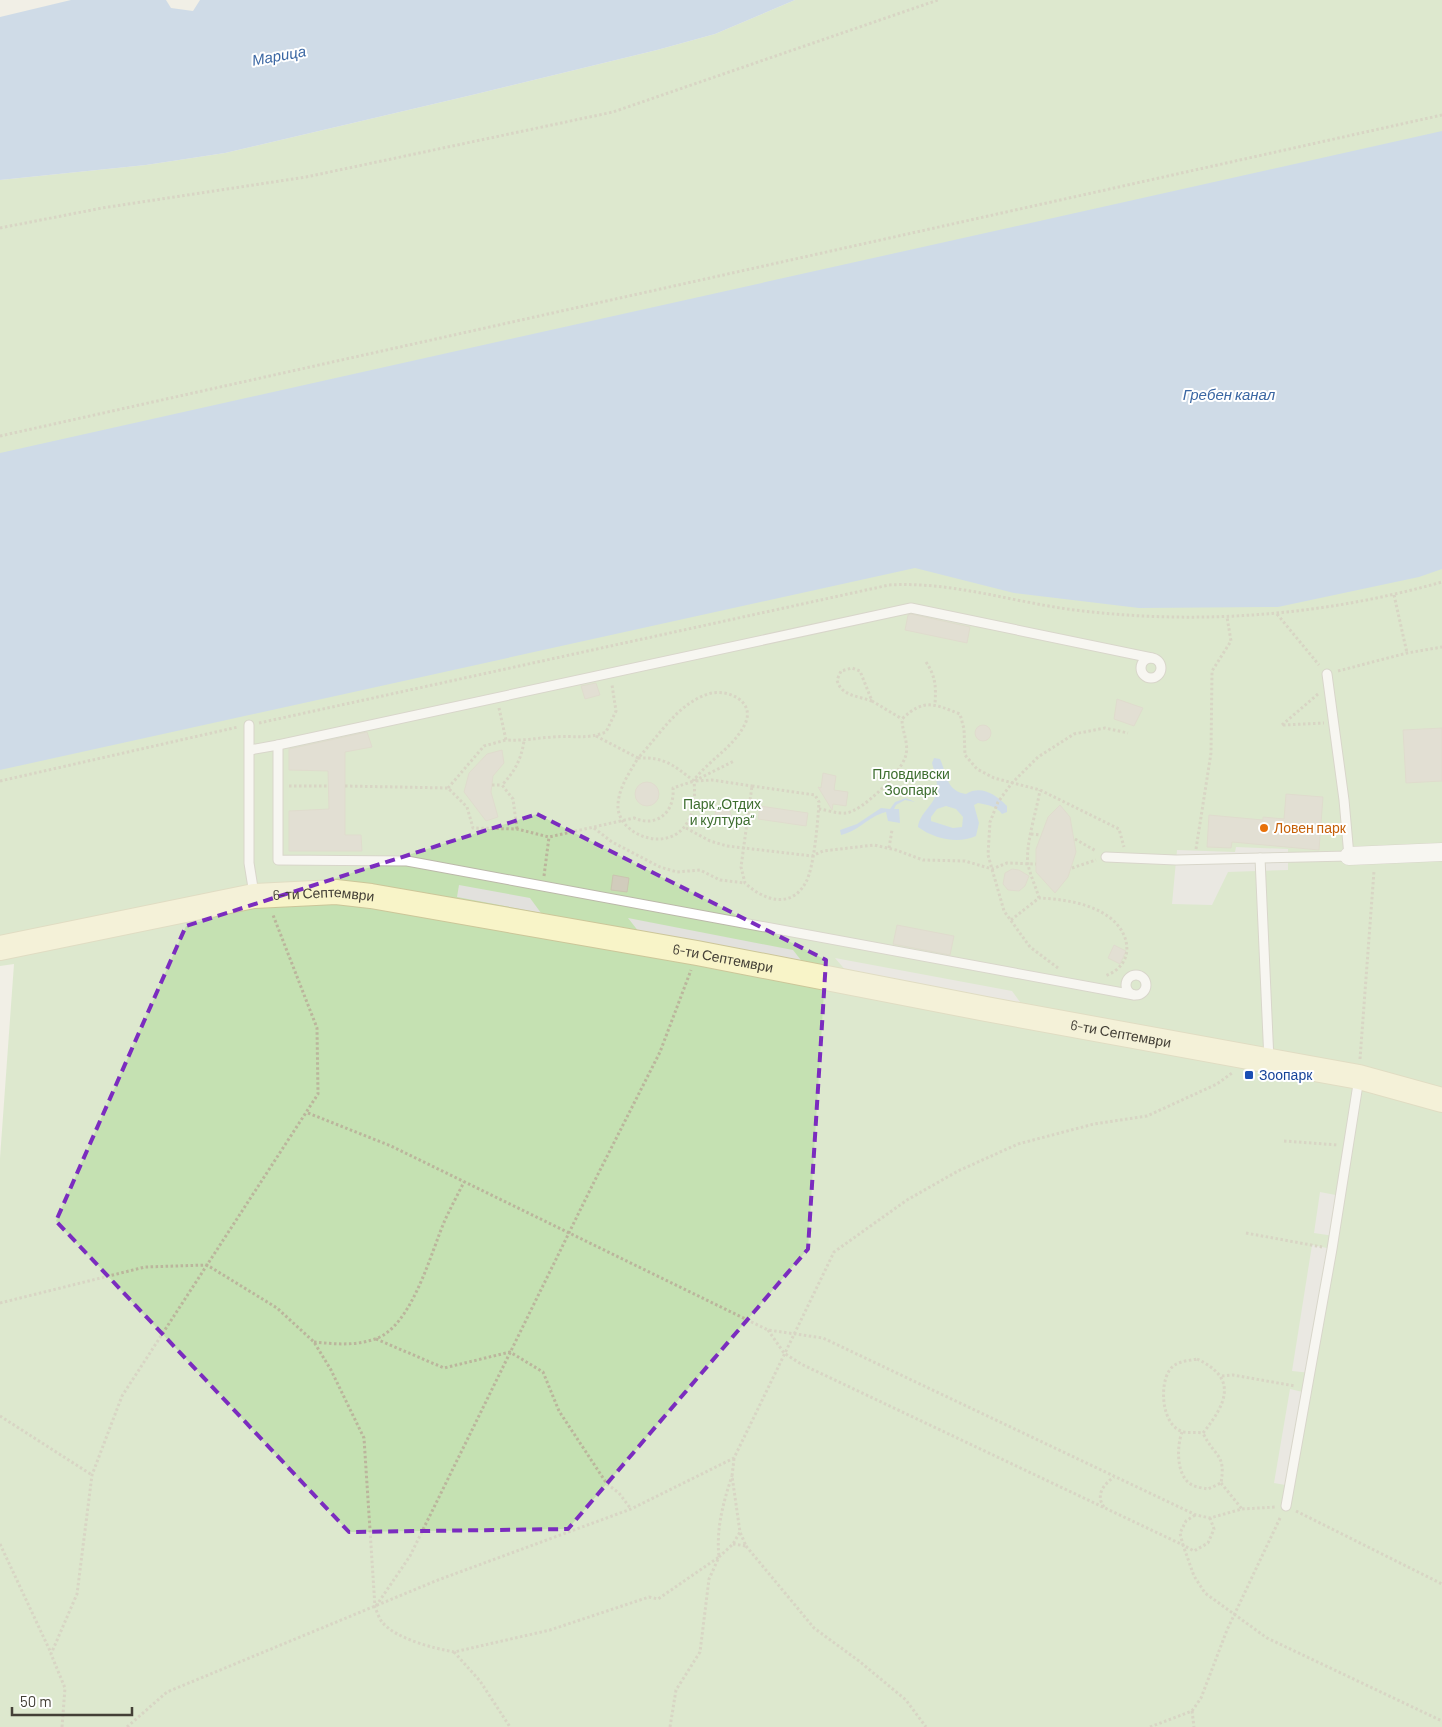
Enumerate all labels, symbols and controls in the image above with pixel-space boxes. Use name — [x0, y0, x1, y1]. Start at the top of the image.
water label: Марица — [250, 41, 307, 69]
water label: Гребен канал — [1183, 385, 1276, 403]
park label: Пловдивски Зоопарк — [872, 765, 950, 798]
park label: Парк „Отдих и култура“ — [683, 795, 761, 828]
place label: Ловен парк — [1274, 819, 1347, 836]
marker: Ловен парк — [1258, 822, 1270, 834]
street label: 6-ти Септември — [272, 883, 375, 904]
street label: 6-ти Септември — [671, 940, 775, 976]
street label: 6-ти Септември — [1069, 1016, 1173, 1051]
place label: Зоопарк — [1259, 1066, 1313, 1083]
marker: Зоопарк — [1243, 1069, 1255, 1081]
scale bar — [12, 1684, 132, 1716]
text: 50 m — [20, 1692, 52, 1710]

